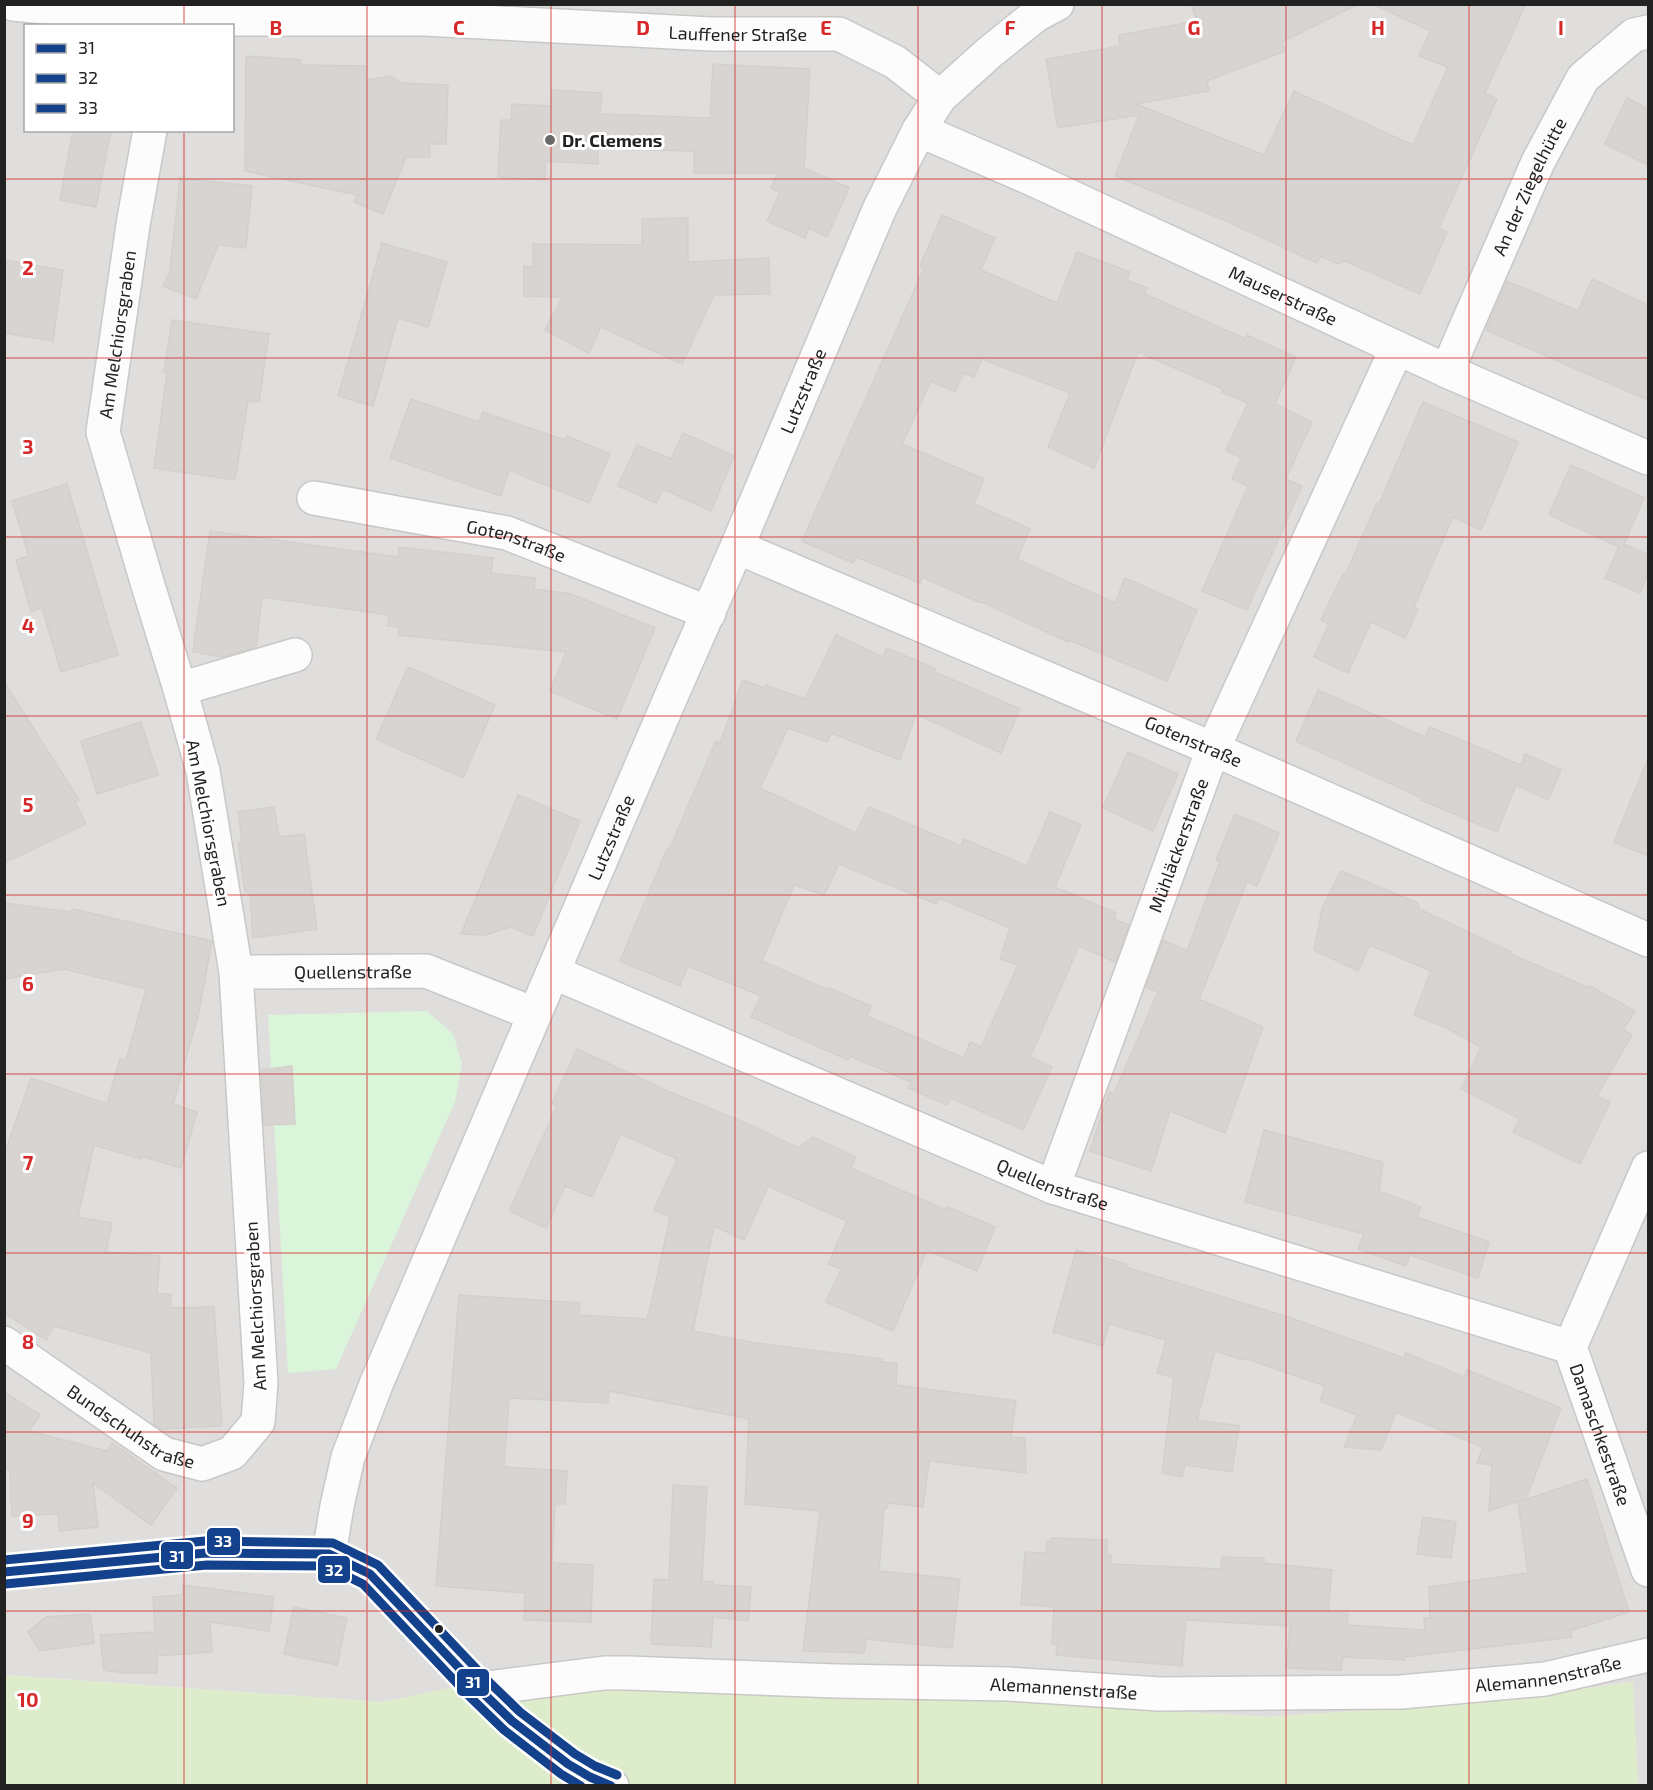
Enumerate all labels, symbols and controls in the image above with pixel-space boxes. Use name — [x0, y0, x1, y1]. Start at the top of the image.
text: B — [270, 15, 282, 39]
text: C — [453, 15, 465, 39]
text: D — [636, 15, 650, 39]
text: E — [820, 15, 832, 39]
text: F — [1004, 15, 1016, 39]
text: G — [1188, 15, 1200, 39]
text: H — [1371, 15, 1385, 39]
text: I — [1558, 15, 1564, 39]
street label: Lauffener Straße — [668, 21, 807, 45]
legend — [24, 24, 234, 132]
text: 31 — [78, 36, 95, 58]
text: 32 — [78, 66, 98, 88]
text: 33 — [78, 96, 98, 118]
street label: An der Ziegelhütte — [1488, 114, 1571, 259]
place label: Dr. Clemens — [562, 129, 662, 151]
marker: Dr. Clemens — [543, 133, 557, 147]
street label: Am Melchiorsgraben — [94, 249, 140, 420]
text: 2 — [22, 255, 34, 279]
street label: Mauserstraße — [1226, 261, 1341, 330]
street label: Lutzstraße — [775, 345, 830, 437]
text: 3 — [22, 434, 34, 458]
street label: Gotenstraße — [465, 515, 569, 566]
text: 4 — [22, 613, 35, 637]
street label: Gotenstraße — [1142, 710, 1245, 771]
street label: Am Melchiorsgraben — [182, 738, 236, 908]
street label: Mühläckerstraße — [1143, 775, 1212, 915]
street label: Lutzstraße — [583, 791, 639, 883]
text: 5 — [22, 792, 34, 816]
street label: Quellenstraße — [294, 960, 412, 983]
text: 6 — [22, 971, 34, 995]
text: 7 — [23, 1150, 34, 1174]
street label: Quellenstraße — [993, 1153, 1111, 1215]
street label: Am Melchiorsgraben — [240, 1221, 270, 1391]
text: 8 — [22, 1329, 34, 1353]
street label: Damaschkestraße — [1566, 1360, 1636, 1509]
street label: Bundschuhstraße — [63, 1379, 197, 1473]
text: 9 — [22, 1508, 34, 1532]
line badge: 33 — [206, 1527, 241, 1556]
text: 33 — [214, 1531, 232, 1550]
line badge: 31 — [160, 1541, 194, 1570]
text: 31 — [169, 1546, 185, 1565]
line badge: 32 — [317, 1555, 351, 1584]
text: 32 — [325, 1560, 343, 1579]
unlabelled marker — [433, 1623, 445, 1635]
street label: Alemannenstraße — [1474, 1651, 1623, 1696]
line badge: 31 — [456, 1668, 490, 1697]
text: 31 — [465, 1672, 481, 1691]
street label: Alemannenstraße — [990, 1673, 1138, 1704]
text: 10 — [17, 1687, 39, 1711]

